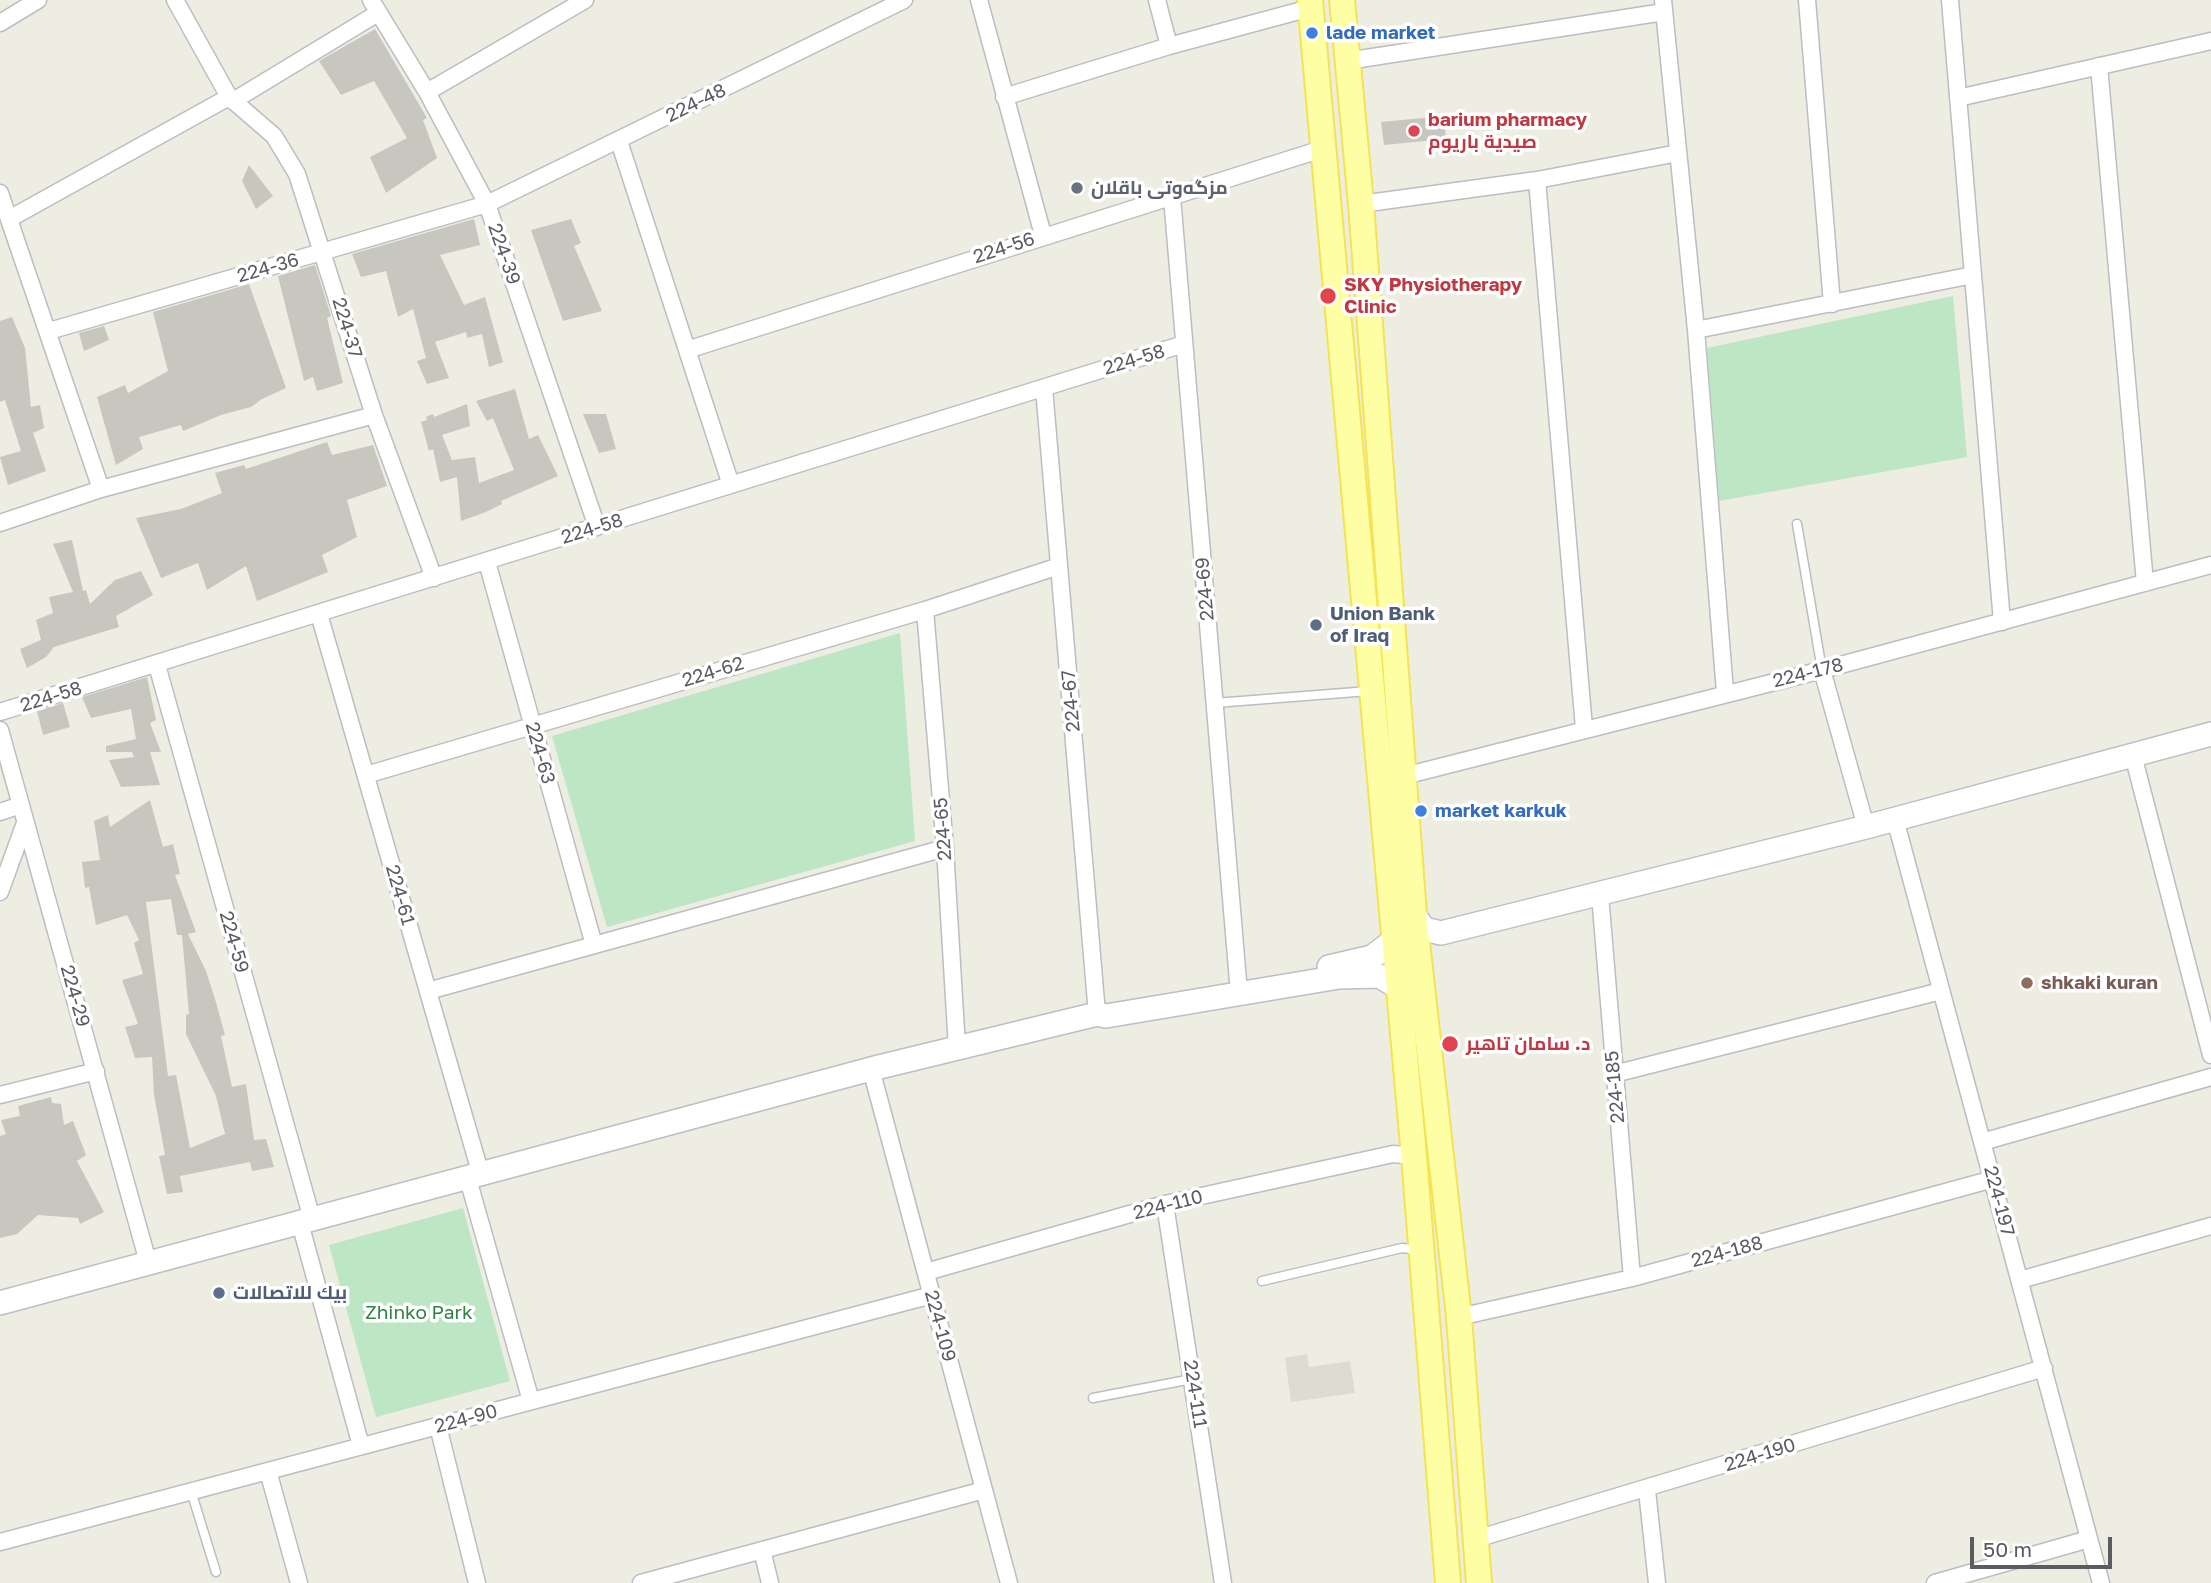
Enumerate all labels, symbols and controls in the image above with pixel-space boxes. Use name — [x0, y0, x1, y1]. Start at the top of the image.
place label: lade market — [1326, 22, 1435, 44]
marker: lade market — [1304, 25, 1320, 41]
street label: 224-48 — [662, 79, 730, 127]
place label: barium pharmacy صيدية باريوم — [1428, 109, 1587, 153]
marker: barium pharmacy صيدية باريوم — [1406, 123, 1422, 139]
place label: مزگه‌وتی باقلان — [1091, 177, 1228, 199]
marker: مزگه‌وتی باقلان — [1069, 180, 1085, 196]
street label: 224-39 — [483, 220, 525, 288]
street label: 224-56 — [970, 227, 1038, 269]
street label: 224-36 — [234, 248, 302, 288]
place label: SKY Physiotherapy Clinic — [1344, 274, 1522, 318]
marker: SKY Physiotherapy Clinic — [1318, 286, 1338, 306]
street label: 224-37 — [327, 295, 367, 361]
street label: 224-58 — [1100, 340, 1168, 380]
street label: 224-58 — [558, 509, 626, 549]
street label: 224-69 — [1191, 556, 1219, 622]
place label: Union Bank of Iraq — [1330, 603, 1435, 647]
marker: Union Bank of Iraq — [1308, 617, 1324, 633]
street label: 224-62 — [679, 652, 747, 692]
street label: 224-178 — [1770, 653, 1846, 693]
street label: 224-67 — [1057, 669, 1085, 733]
street label: 224-58 — [17, 677, 85, 717]
street label: 224-63 — [520, 719, 560, 787]
street label: 224-65 — [929, 797, 957, 861]
place label: market karkuk — [1435, 800, 1567, 822]
marker: market karkuk — [1413, 803, 1429, 819]
street label: 224-61 — [381, 862, 419, 928]
street label: 224-59 — [214, 908, 254, 976]
street label: 224-29 — [55, 962, 95, 1030]
place label: shkaki kuran — [2041, 972, 2158, 994]
marker: shkaki kuran — [2019, 975, 2035, 991]
place label: د. سامان تاهیر — [1466, 1033, 1590, 1055]
marker: د. سامان تاهیر — [1440, 1034, 1460, 1054]
street label: 224-185 — [1600, 1050, 1630, 1124]
street label: 224-197 — [1979, 1163, 2019, 1239]
street label: 224-110 — [1131, 1185, 1205, 1225]
street label: 224-188 — [1689, 1232, 1765, 1272]
place label: بيك للاتصالات — [233, 1282, 347, 1304]
marker: بيك للاتصالات — [211, 1285, 227, 1301]
street label: 224-109 — [919, 1288, 961, 1364]
park label: Zhinko Park — [365, 1302, 473, 1324]
street label: 224-111 — [1178, 1358, 1212, 1430]
street label: 224-90 — [432, 1400, 500, 1438]
street label: 224-190 — [1722, 1433, 1798, 1477]
scale bar — [1973, 1524, 2115, 1568]
text: 50 m — [1983, 1536, 2032, 1562]

